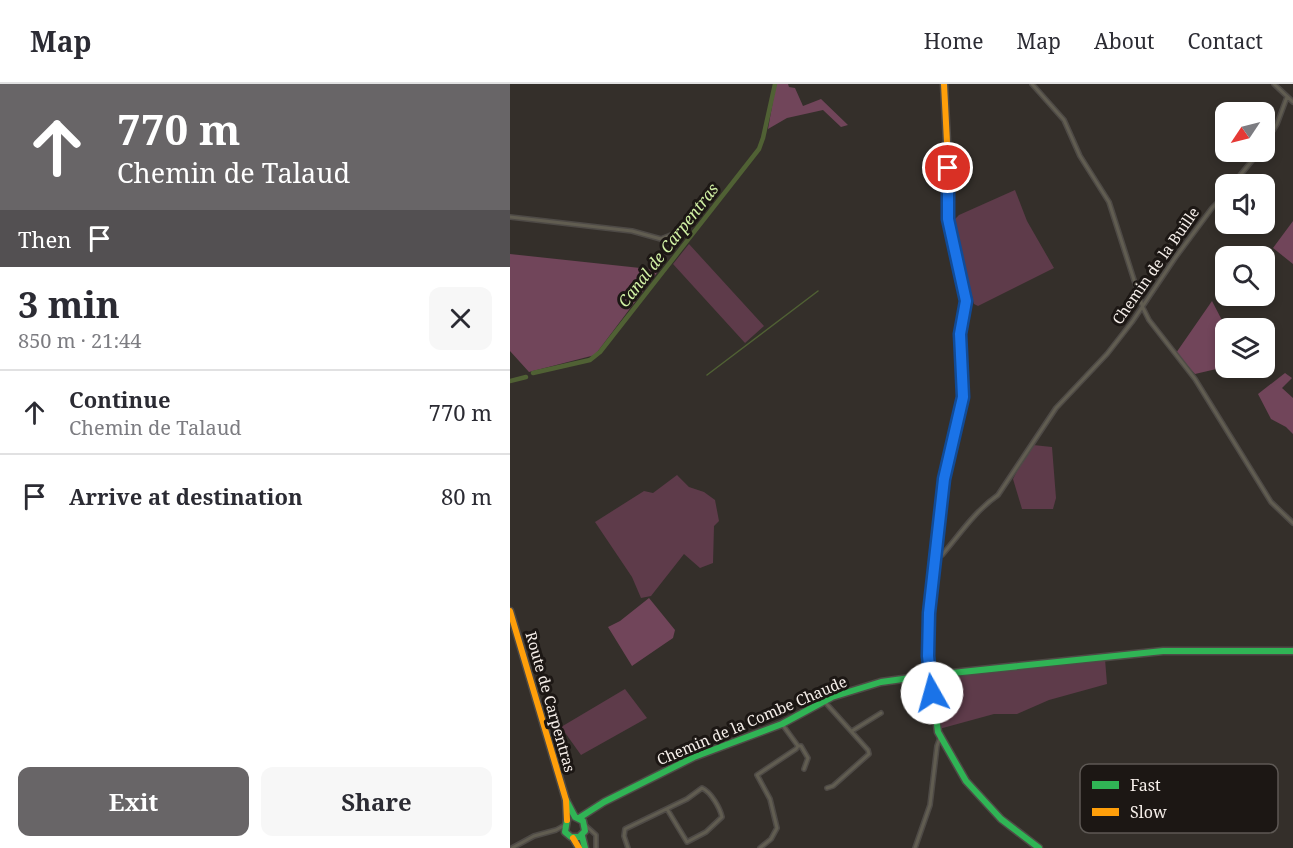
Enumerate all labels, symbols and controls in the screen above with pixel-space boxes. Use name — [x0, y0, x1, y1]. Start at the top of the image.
text: Map — [30, 22, 92, 60]
text: Home — [924, 27, 984, 55]
text: Map — [1017, 27, 1061, 55]
text: About — [1094, 27, 1155, 55]
text: Contact — [1188, 27, 1263, 55]
text: 770 m — [117, 100, 241, 157]
north arrow — [1215, 102, 1275, 162]
map controls — [1215, 102, 1275, 378]
icon: ahead — [18, 108, 96, 186]
pin — [922, 142, 973, 193]
icon: arrive — [931, 151, 964, 184]
text: Chemin de Talaud — [117, 154, 350, 191]
button: sound — [1215, 174, 1275, 234]
water label: Canal de Carpentras — [613, 178, 723, 312]
street label: Chemin de la Buille — [1107, 203, 1203, 328]
icon: arrive — [83, 222, 116, 255]
text: Then — [18, 224, 71, 254]
button: search — [1215, 246, 1275, 306]
text: 3 min — [18, 280, 120, 329]
button: close — [429, 287, 492, 350]
button: layers — [1215, 318, 1275, 378]
text: 850 m · 21:44 — [18, 327, 141, 354]
text: Continue — [69, 384, 171, 414]
icon: ahead — [18, 396, 51, 429]
text: 770 m — [429, 397, 492, 427]
text: Chemin de Talaud — [69, 414, 242, 441]
icon: arrive — [18, 480, 51, 513]
text: Arrive at destination — [69, 481, 303, 511]
text: 80 m — [441, 481, 492, 511]
street label: Route de Carpentras — [521, 629, 581, 775]
position arrow — [900, 661, 964, 725]
street label: Chemin de la Combe Chaude — [654, 671, 850, 769]
legend — [1080, 764, 1278, 833]
button: Exit — [18, 767, 249, 836]
button: Share — [261, 767, 492, 836]
text: Fast — [1130, 774, 1161, 796]
text: Slow — [1130, 801, 1167, 823]

